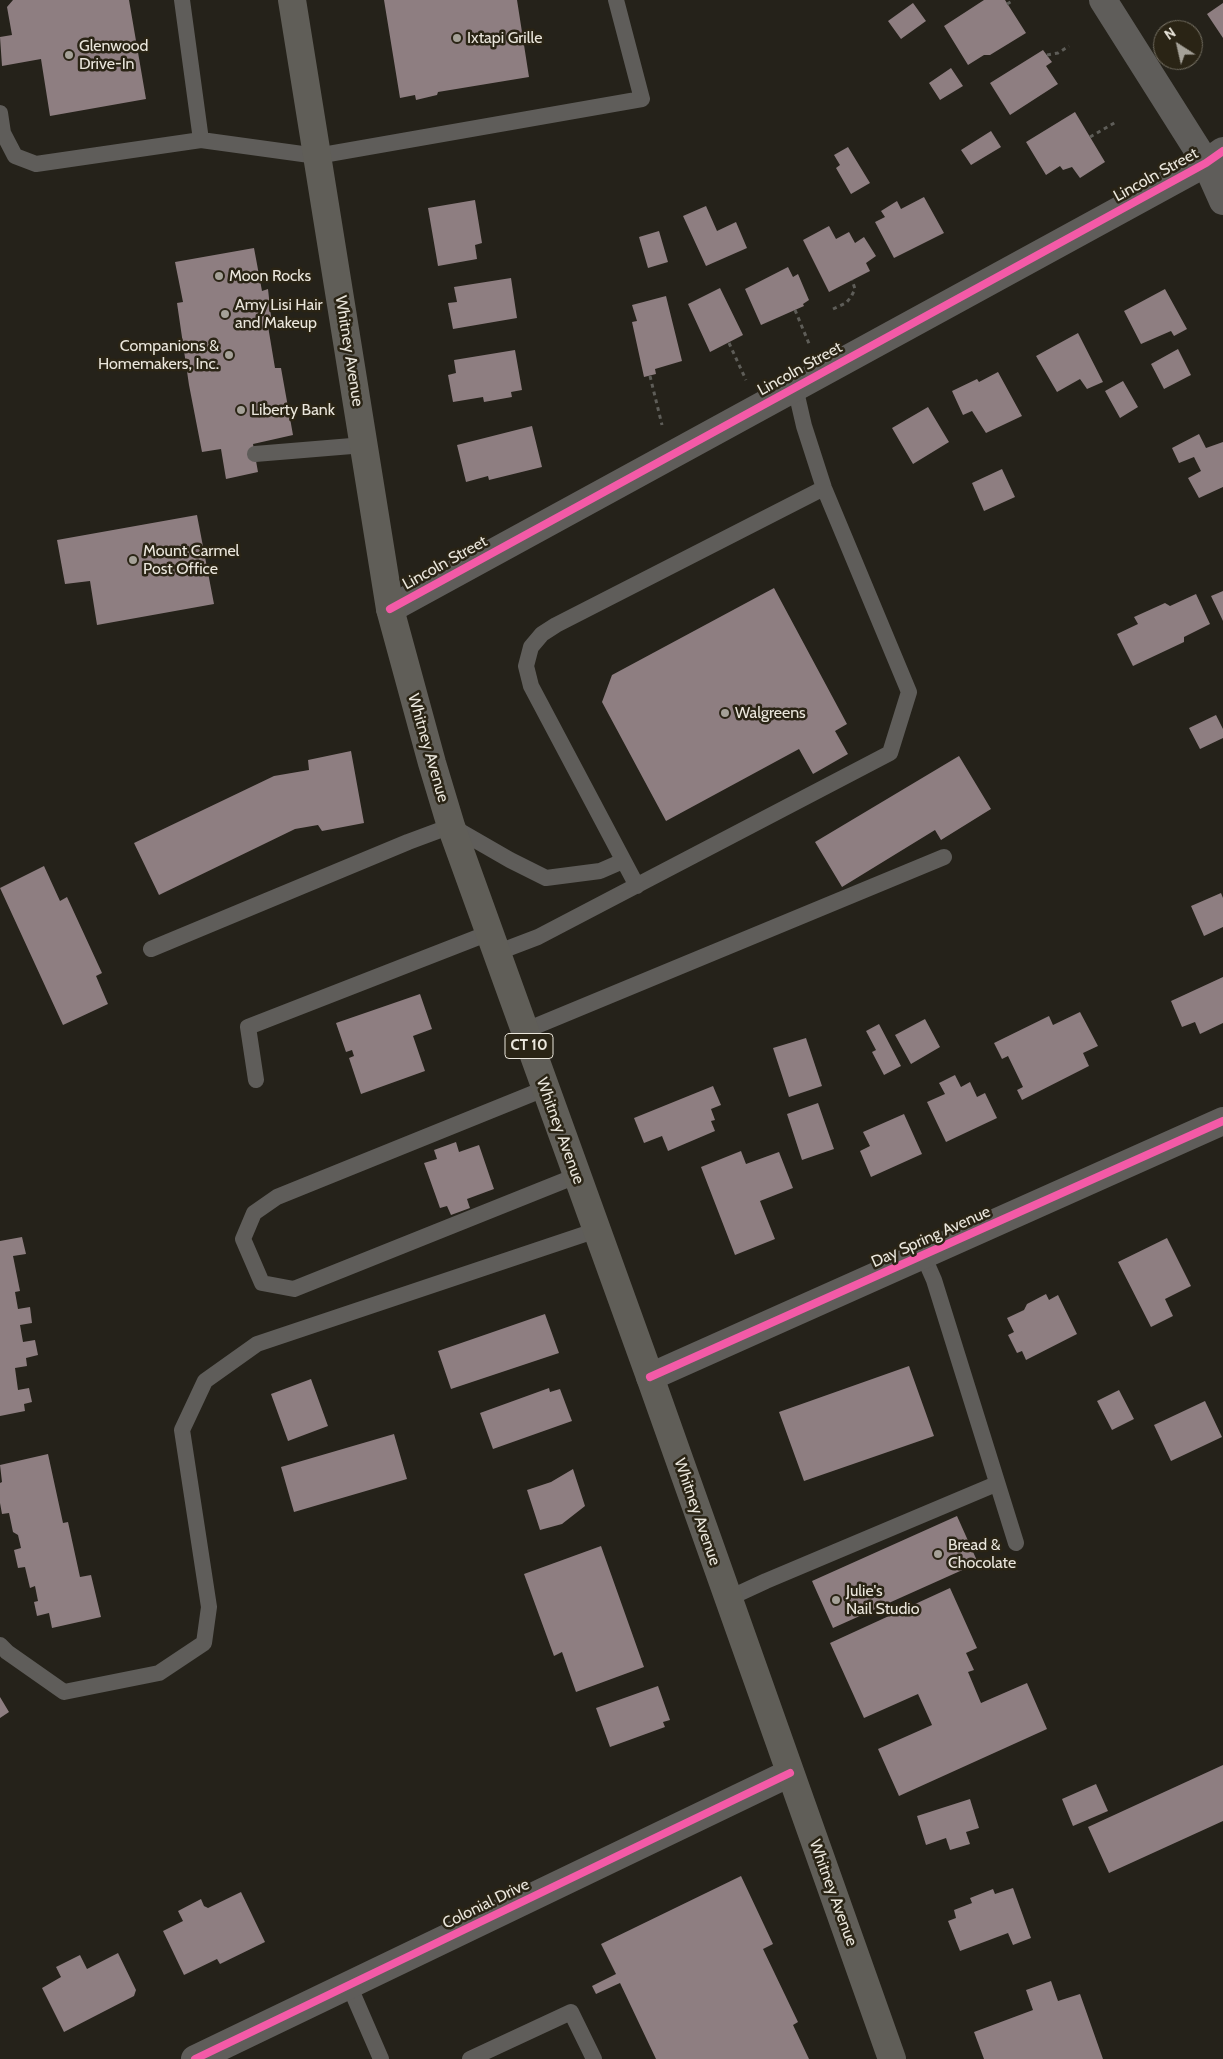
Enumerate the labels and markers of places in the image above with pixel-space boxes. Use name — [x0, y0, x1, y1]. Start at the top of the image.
place label: Ixtapi Grille — [467, 28, 542, 48]
marker: Ixtapi Grille — [451, 32, 463, 44]
place label: Glenwood Drive-In — [79, 36, 148, 74]
marker: Glenwood Drive-In — [63, 49, 75, 61]
place label: Moon Rocks — [229, 266, 311, 286]
marker: Moon Rocks — [213, 270, 225, 282]
place label: Amy Lisi Hair and Makeup — [235, 295, 323, 333]
marker: Amy Lisi Hair and Makeup — [219, 308, 231, 320]
place label: Companions & Homemakers, Inc. — [98, 336, 219, 374]
marker: Companions & Homemakers, Inc. — [223, 349, 235, 361]
place label: Liberty Bank — [251, 400, 335, 420]
marker: Liberty Bank — [235, 404, 247, 416]
place label: Mount Carmel Post Office — [143, 541, 239, 579]
marker: Mount Carmel Post Office — [127, 554, 139, 566]
place label: Walgreens — [735, 703, 806, 723]
marker: Walgreens — [719, 707, 731, 719]
place label: Bread & Chocolate — [948, 1535, 1016, 1573]
marker: Bread & Chocolate — [932, 1548, 944, 1560]
place label: Julie's Nail Studio — [846, 1581, 920, 1619]
marker: Julie's Nail Studio — [830, 1594, 842, 1606]

